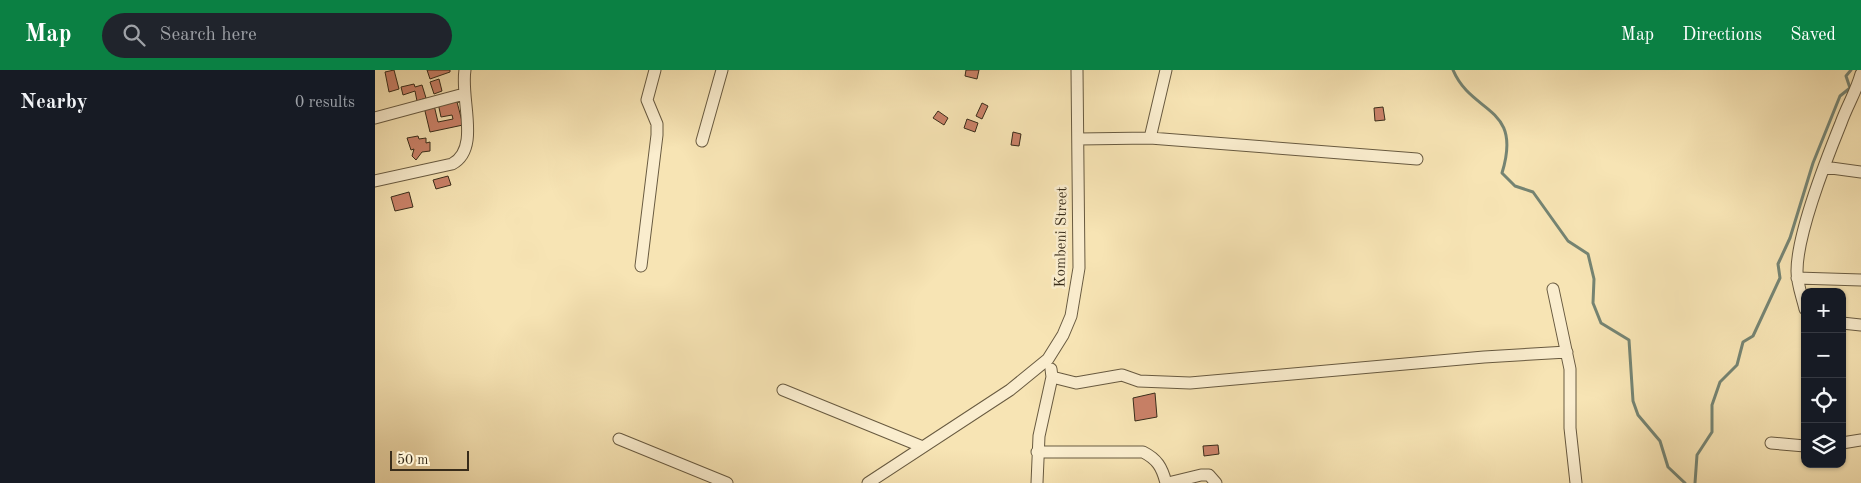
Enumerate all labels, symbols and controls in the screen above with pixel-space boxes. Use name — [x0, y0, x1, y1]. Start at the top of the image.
search box — [102, 13, 452, 58]
icon: search — [120, 21, 148, 49]
text: Map — [25, 23, 72, 47]
text: Search here — [160, 26, 257, 45]
text: Map — [1621, 26, 1654, 44]
text: Directions — [1682, 26, 1762, 44]
text: Saved — [1790, 26, 1836, 44]
text: Nearby — [20, 92, 88, 113]
text: 0 results — [295, 95, 355, 111]
street label: Kombeni Street — [1054, 186, 1070, 288]
map controls — [1801, 288, 1846, 468]
button: + — [1801, 288, 1846, 333]
button: − — [1801, 333, 1846, 378]
button: locate — [1801, 378, 1846, 423]
button: layers — [1801, 423, 1846, 468]
scale bar — [390, 448, 469, 471]
text: 50 m — [397, 453, 428, 467]

